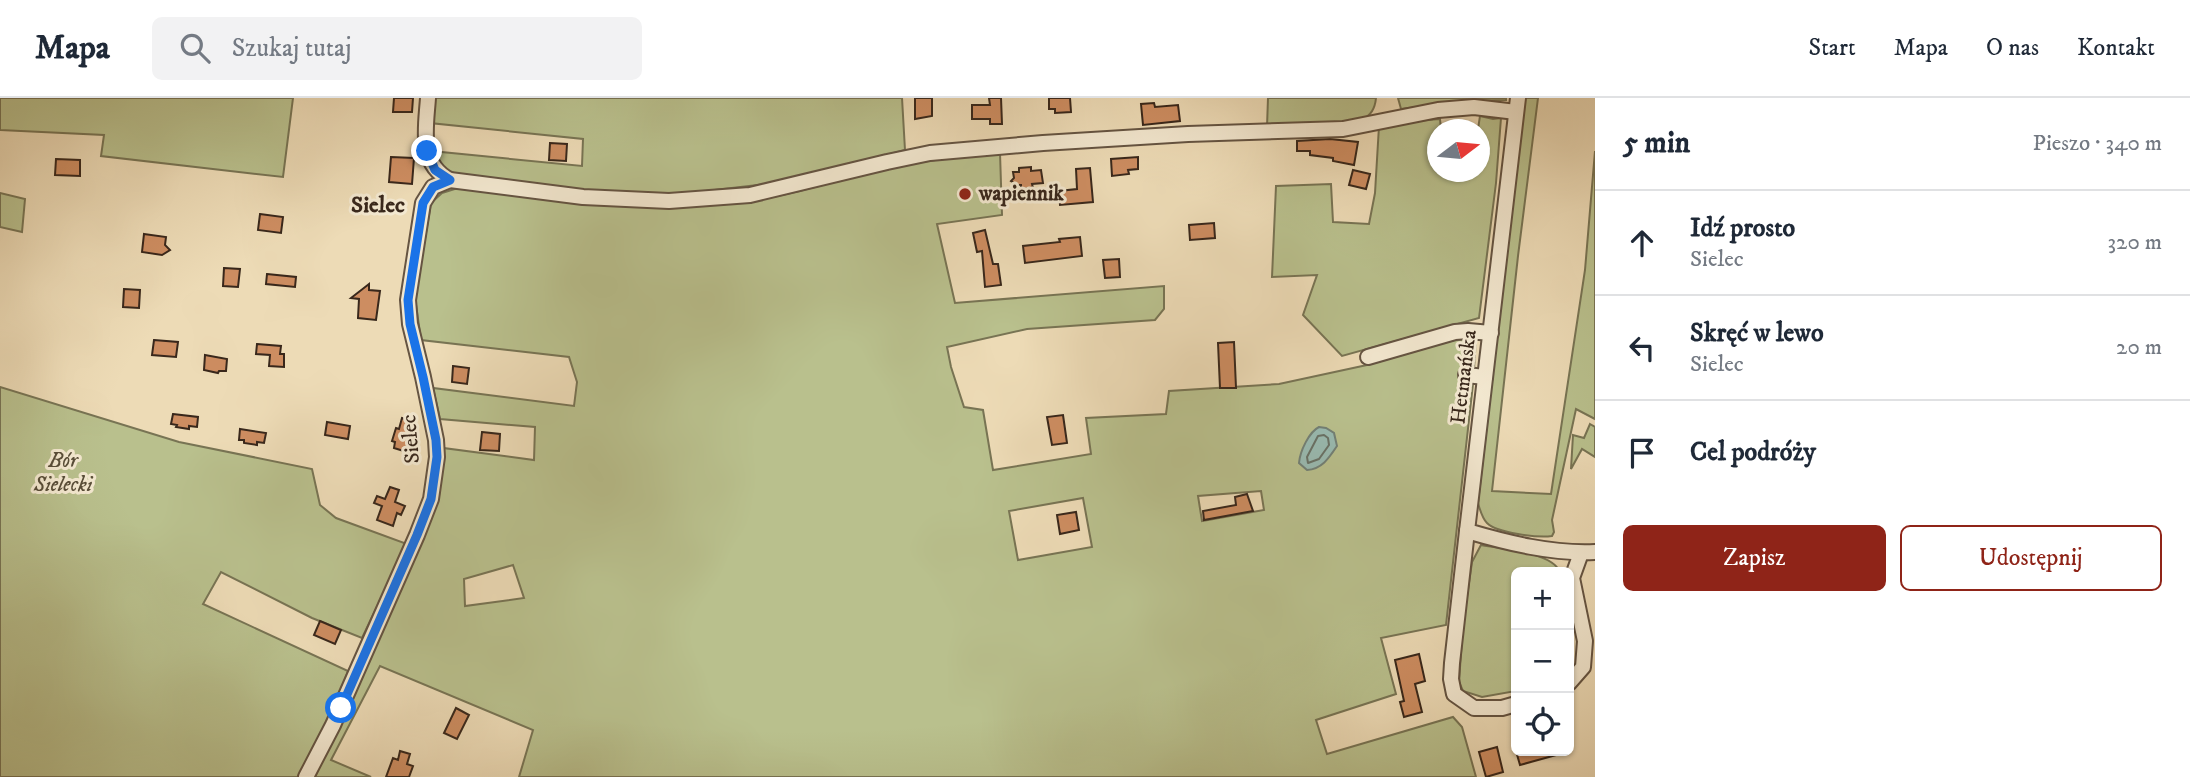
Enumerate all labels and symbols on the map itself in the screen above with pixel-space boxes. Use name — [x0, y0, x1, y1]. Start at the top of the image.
north arrow — [1427, 119, 1490, 182]
route end — [411, 135, 442, 166]
place label: wapiennik — [978, 181, 1064, 207]
marker: wapiennik — [957, 186, 973, 202]
district label: Sielec — [351, 191, 405, 220]
street label: Hetmańska — [1445, 328, 1483, 426]
street label: Sielec — [396, 413, 426, 465]
park label: Bór Sielecki — [33, 448, 94, 498]
route start — [325, 692, 356, 723]

